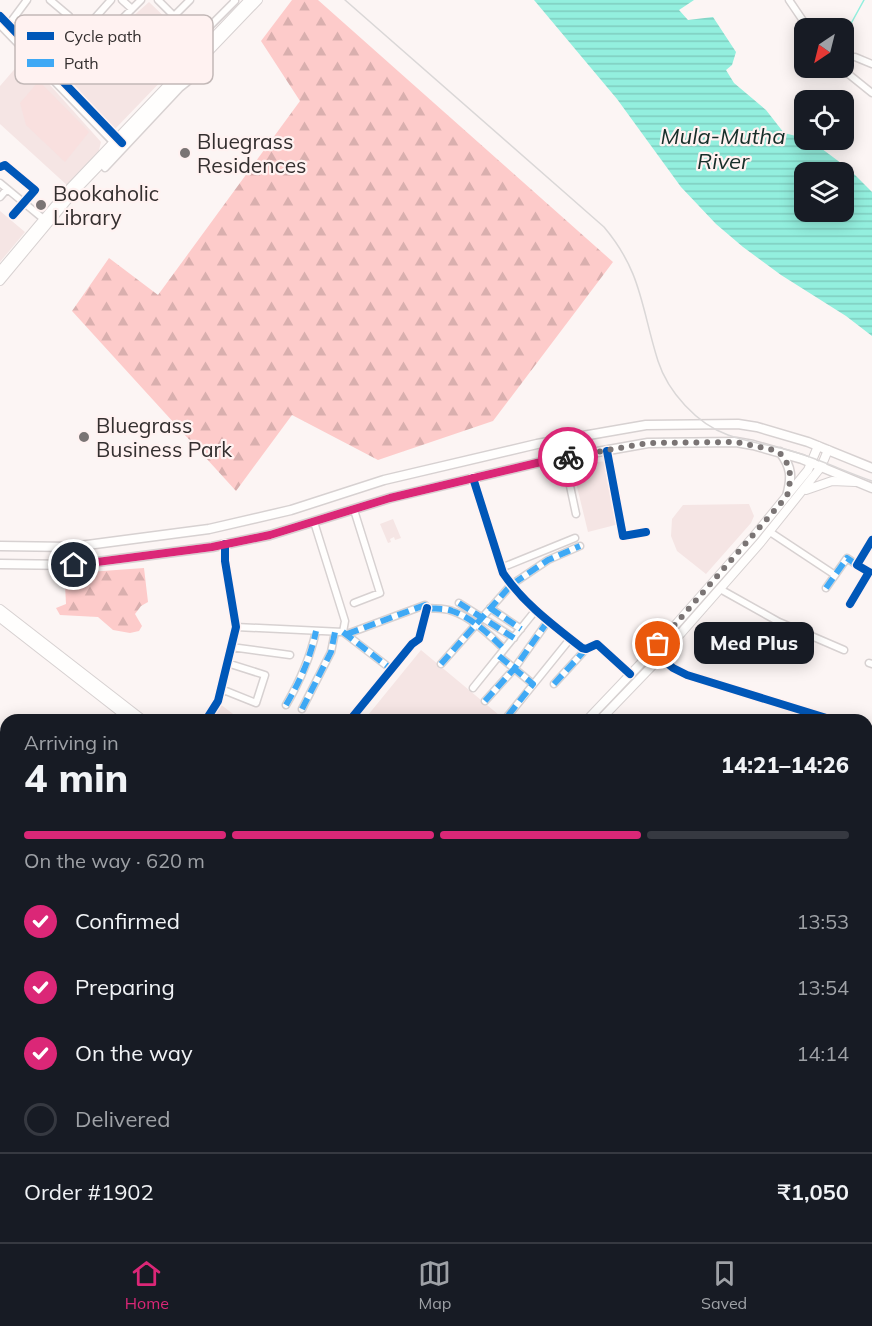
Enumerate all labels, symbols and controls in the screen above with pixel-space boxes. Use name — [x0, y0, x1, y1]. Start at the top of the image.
legend — [15, 15, 213, 84]
north arrow — [794, 18, 854, 78]
map controls — [794, 18, 854, 222]
text: Cycle path — [64, 26, 142, 46]
text: Path — [64, 53, 99, 73]
button: locate — [794, 90, 854, 150]
water label: Mula-Mutha River — [661, 122, 785, 175]
place label: Bluegrass Residences — [197, 128, 307, 178]
marker: Bluegrass Residences — [178, 146, 192, 160]
button: layers — [794, 162, 854, 222]
place label: Bookaholic Library — [53, 180, 159, 230]
marker: Bookaholic Library — [34, 198, 48, 212]
place label: Bluegrass Business Park — [96, 412, 232, 462]
courier — [538, 427, 598, 487]
marker: Bluegrass Business Park — [77, 430, 91, 444]
icon: bike — [552, 441, 585, 474]
pin — [48, 539, 99, 590]
icon: home — [57, 548, 90, 581]
pin — [632, 618, 683, 669]
callout: Med Plus — [694, 623, 814, 665]
icon: bag — [641, 627, 674, 660]
text: Med Plus — [710, 630, 798, 655]
text: Arriving in — [24, 730, 119, 755]
text: 14:21–14:26 — [721, 751, 849, 779]
text: 4 min — [24, 753, 129, 802]
text: On the way · 620 m — [24, 848, 205, 873]
icon: check — [24, 905, 57, 938]
text: Confirmed — [75, 907, 180, 935]
text: 13:53 — [796, 909, 849, 934]
icon: check — [24, 971, 57, 1004]
text: Preparing — [75, 973, 175, 1001]
text: 13:54 — [796, 975, 849, 1000]
icon: check — [24, 1037, 57, 1070]
text: On the way — [75, 1039, 193, 1067]
text: 14:14 — [796, 1041, 849, 1066]
text: Delivered — [75, 1105, 170, 1133]
text: Order #1902 — [24, 1178, 154, 1206]
text: ₹1,050 — [778, 1178, 849, 1206]
tab: Home — [125, 1257, 169, 1313]
tab: Map — [418, 1257, 451, 1313]
tab: Saved — [701, 1257, 747, 1313]

